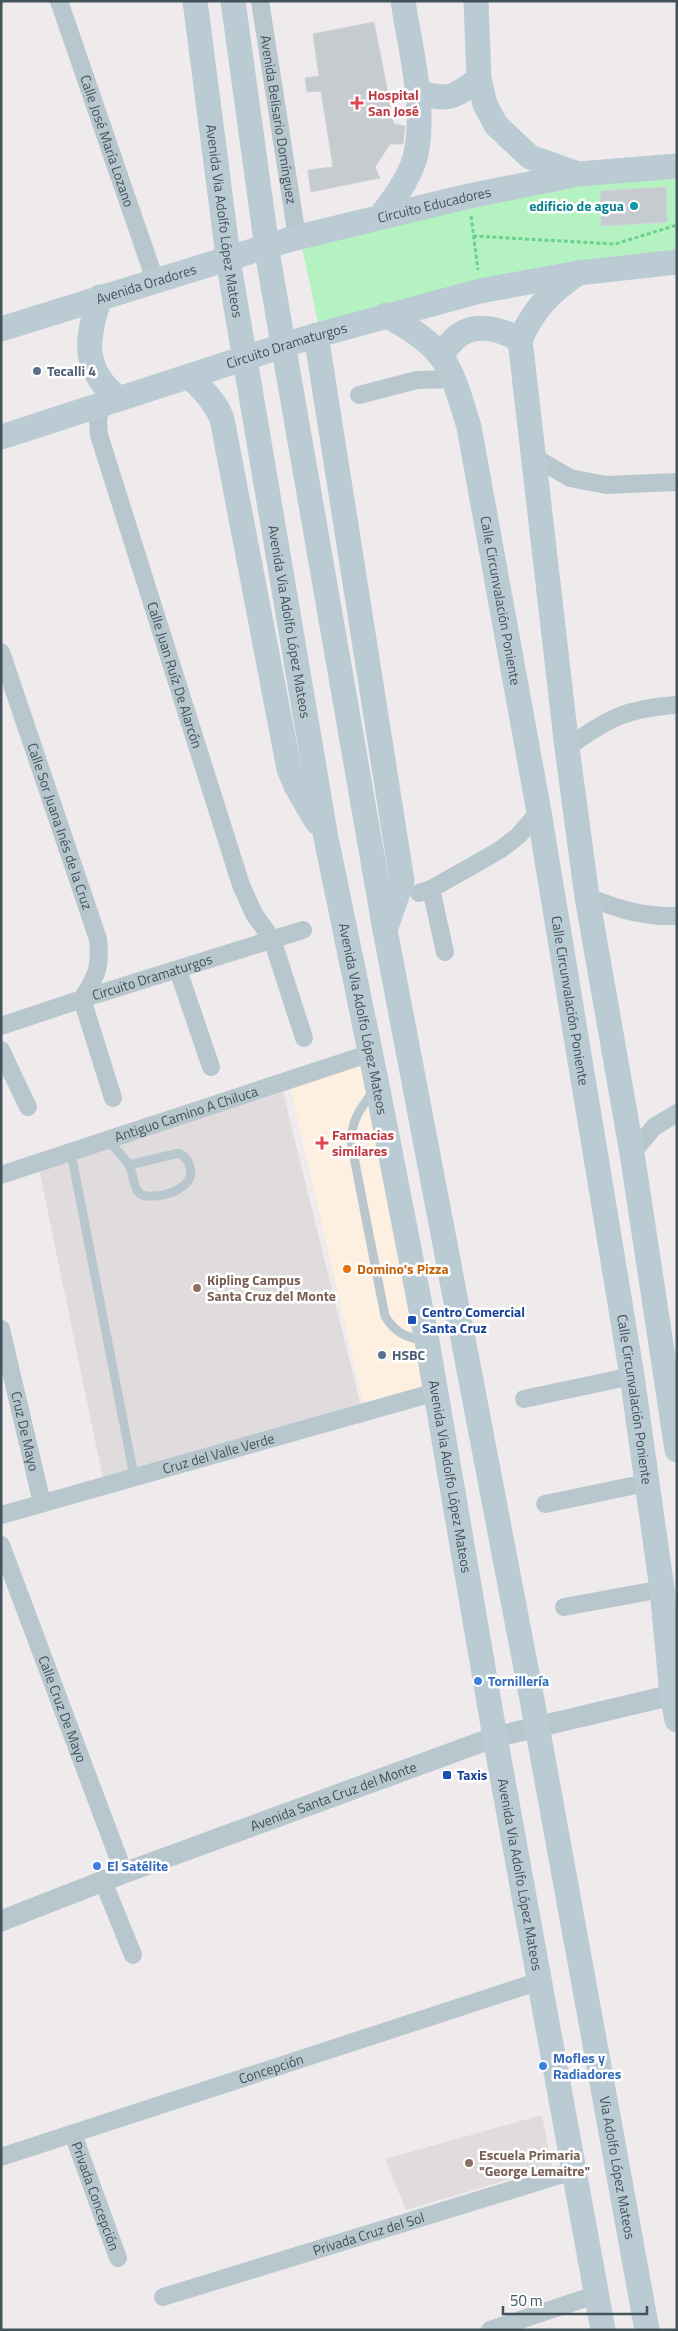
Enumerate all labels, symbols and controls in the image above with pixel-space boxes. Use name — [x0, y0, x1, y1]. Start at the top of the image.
street label: Avenida Belisario Domínguez — [255, 34, 303, 205]
street label: Calle José María Lozano — [75, 72, 140, 210]
place label: Hospital San José — [368, 84, 419, 121]
marker: Hospital San José — [350, 96, 364, 110]
street label: Avenida Via Adolfo López Mateos — [201, 123, 249, 319]
street label: Circuito Educadores — [375, 181, 493, 228]
place label: edificio de agua — [529, 195, 624, 216]
marker: edificio de agua — [628, 200, 640, 212]
street label: Avenida Oradores — [93, 258, 199, 309]
street label: Circuito Dramaturgos — [223, 317, 349, 373]
place label: Tecalli 4 — [47, 360, 96, 381]
marker: Tecalli 4 — [31, 365, 43, 377]
street label: Calle Circunvalación Poniente — [475, 514, 527, 687]
street label: Avenida Via Adolfo López Mateos — [263, 524, 317, 720]
street label: Calle Juan Ruíz De Alarcón — [142, 599, 208, 751]
street label: Calle Sor Juana Inés de la Cruz — [22, 740, 98, 913]
street label: Calle Circunvalación Poniente — [546, 914, 595, 1087]
street label: Avenida Via Adolfo López Mateos — [334, 921, 394, 1116]
street label: Circuito Dramaturgos — [89, 948, 215, 1005]
street label: Antiguo Camino A Chiluca — [112, 1080, 261, 1147]
place label: Farmacias similares — [332, 1124, 394, 1161]
marker: Farmacias similares — [316, 1137, 328, 1149]
place label: Domino's Pizza — [357, 1258, 449, 1279]
marker: Domino's Pizza — [341, 1263, 353, 1275]
place label: Kipling Campus Santa Cruz del Monte — [207, 1269, 336, 1306]
marker: Kipling Campus Santa Cruz del Monte — [191, 1282, 203, 1294]
place label: Centro Comercial Santa Cruz — [422, 1301, 525, 1338]
street label: Calle Circunvalación Poniente — [612, 1313, 658, 1486]
marker: Centro Comercial Santa Cruz — [406, 1314, 418, 1326]
place label: HSBC — [392, 1344, 426, 1365]
marker: HSBC — [376, 1349, 388, 1361]
street label: Avenida Via Adolfo López Mateos — [424, 1379, 478, 1575]
street label: Cruz De Mayo — [6, 1389, 45, 1473]
street label: Cruz del Valle Verde — [160, 1427, 277, 1479]
street label: Calle Cruz De Mayo — [33, 1652, 93, 1765]
place label: Tornillería — [488, 1670, 549, 1691]
marker: Tornillería — [472, 1675, 484, 1687]
street label: Avenida Santa Cruz del Monte — [247, 1756, 419, 1836]
place label: Taxis — [457, 1764, 488, 1785]
marker: Taxis — [441, 1769, 453, 1781]
street label: Avenida Via Adolfo López Mateos — [493, 1777, 548, 1972]
place label: El Satélite — [107, 1855, 168, 1876]
marker: El Satélite — [91, 1860, 103, 1872]
place label: Mofles y Radiadores — [553, 2047, 622, 2084]
street label: Concepción — [236, 2048, 306, 2089]
marker: Mofles y Radiadores — [537, 2060, 549, 2072]
street label: Via Adolfo López Mateos — [595, 2094, 641, 2241]
street label: Privada Concepción — [67, 2138, 125, 2253]
place label: Escuela Primaria "George Lemaitre" — [479, 2144, 590, 2181]
marker: Escuela Primaria "George Lemaitre" — [463, 2157, 475, 2169]
street label: Privada Cruz del Sol — [310, 2206, 427, 2260]
scale bar — [503, 2284, 647, 2316]
text: 50 m — [510, 2289, 543, 2312]

